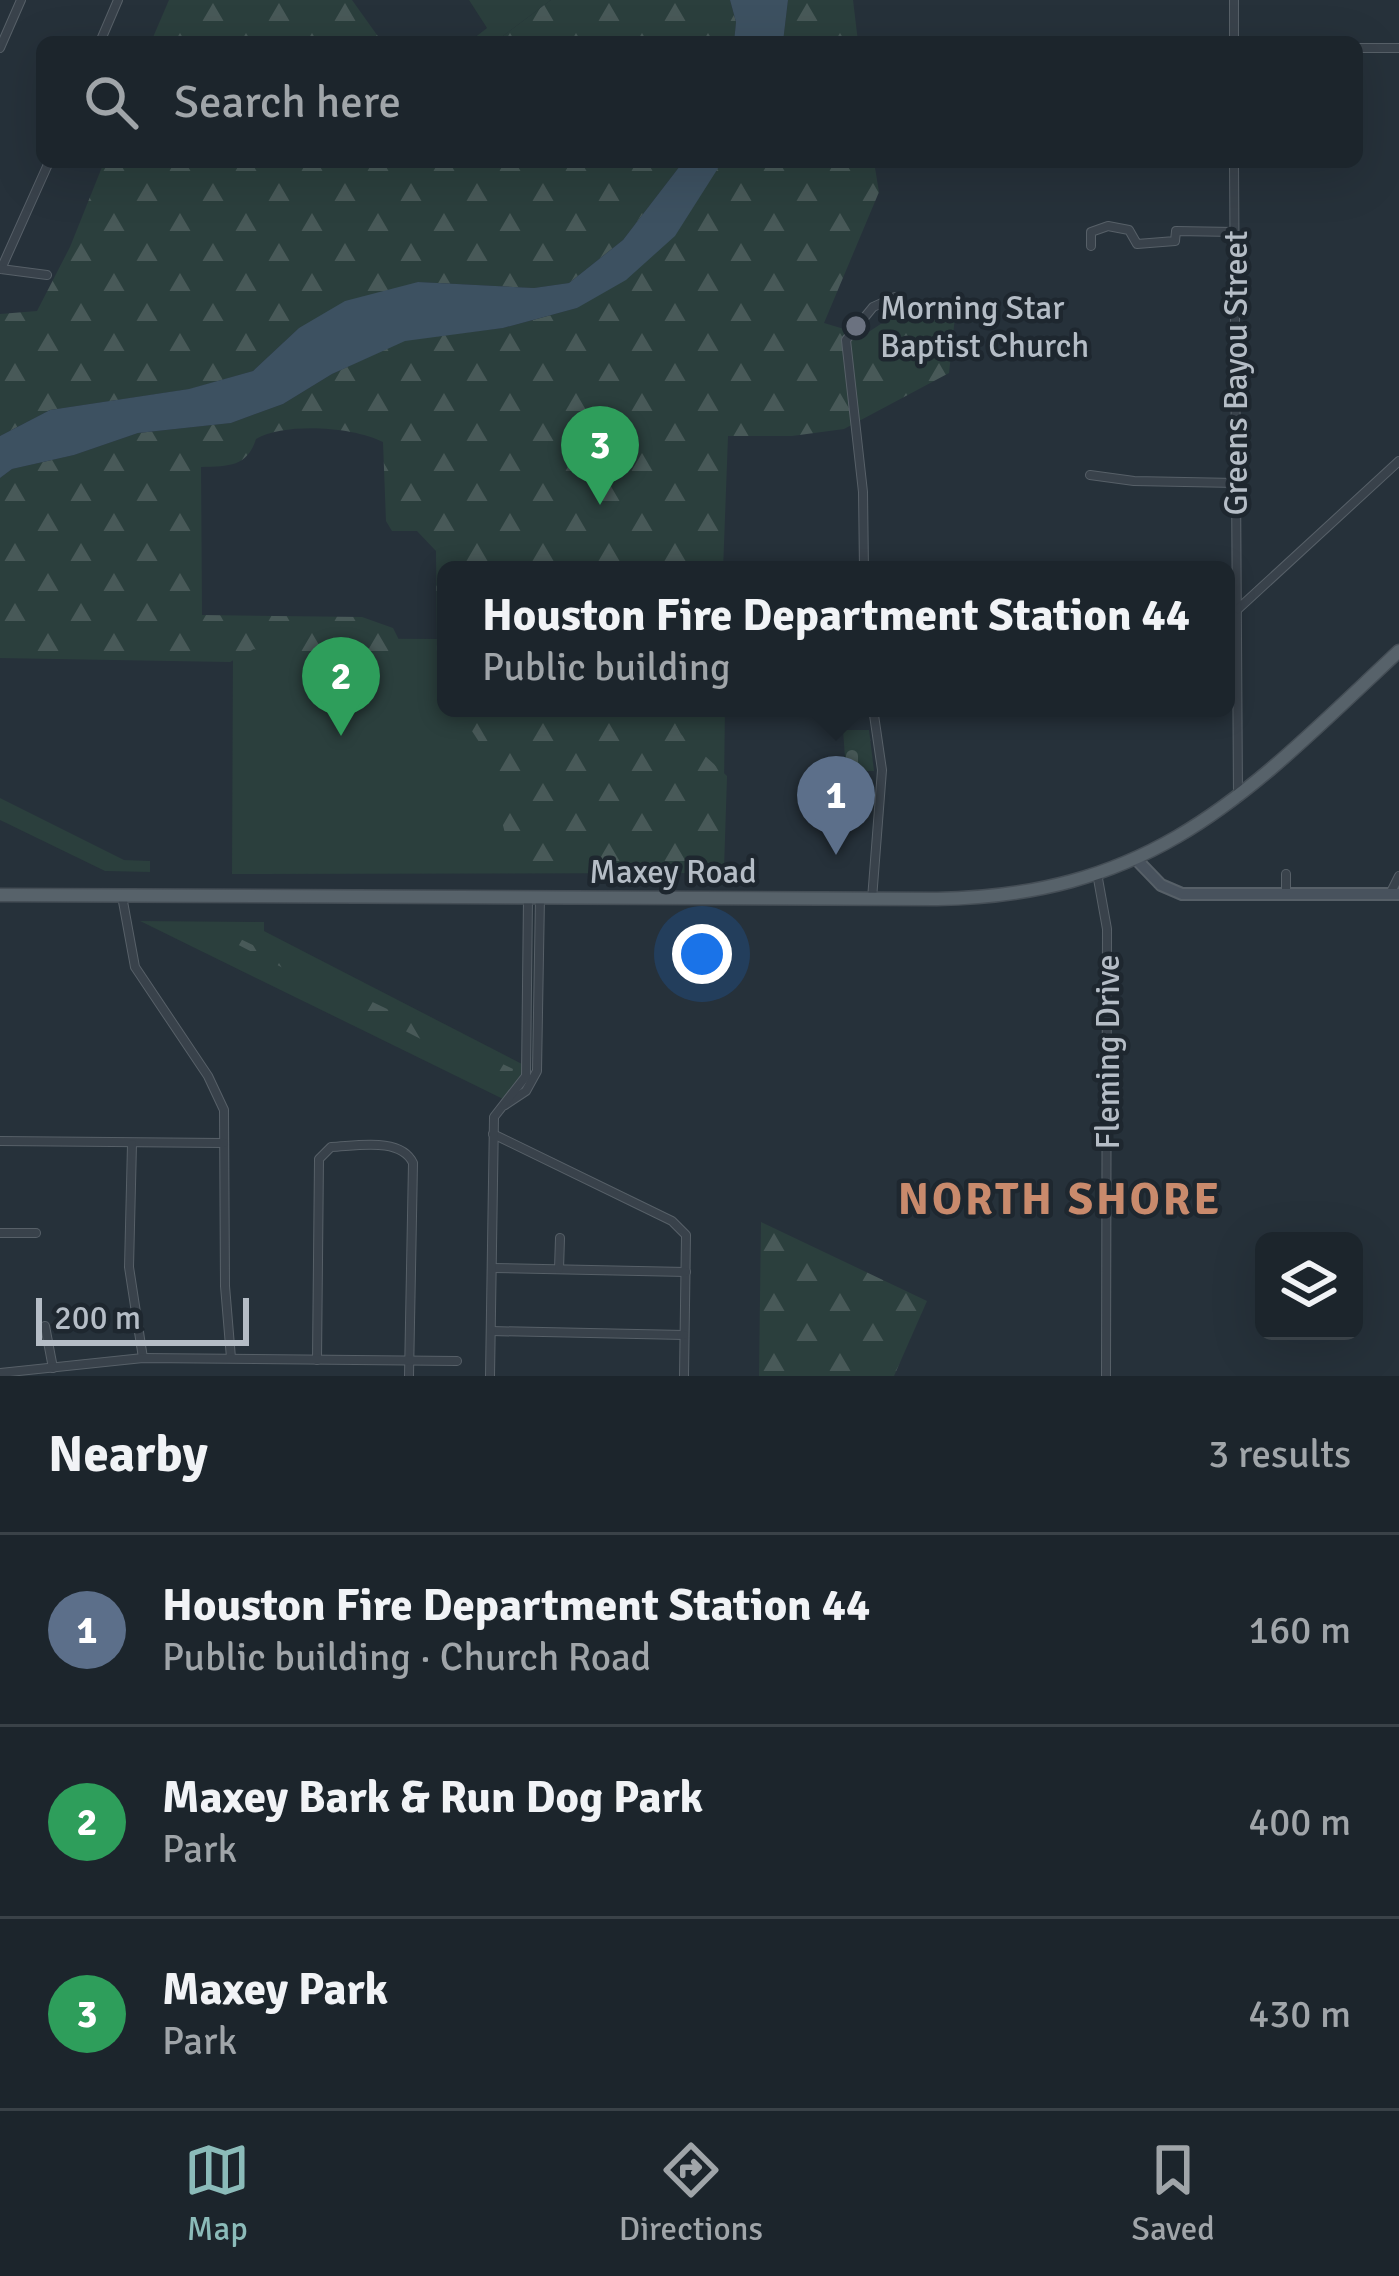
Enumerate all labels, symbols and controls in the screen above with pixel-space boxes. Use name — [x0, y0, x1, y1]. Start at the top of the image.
search box — [36, 36, 1363, 168]
icon: search — [78, 69, 144, 135]
text: Search here — [174, 75, 401, 130]
street label: Greens Bayou Street — [1216, 230, 1257, 516]
place label: Morning Star Baptist Church — [880, 288, 1089, 367]
marker: Morning Star Baptist Church — [843, 313, 869, 339]
pin: 3 — [561, 406, 639, 505]
popup — [437, 561, 1235, 717]
text: Houston Fire Department Station 44 — [482, 588, 1190, 643]
pin: 2 — [302, 637, 380, 736]
text: Public building — [482, 643, 731, 691]
pin: 1 — [797, 756, 875, 855]
street label: Maxey Road — [589, 852, 757, 893]
your location — [672, 924, 732, 984]
street label: Fleming Drive — [1088, 955, 1129, 1149]
district label: NORTH SHORE — [898, 1172, 1222, 1227]
map controls — [1255, 1232, 1363, 1340]
button: layers — [1255, 1232, 1363, 1340]
scale bar — [36, 1292, 249, 1345]
text: 200 m — [54, 1298, 141, 1339]
text: Nearby — [48, 1423, 208, 1486]
text: 3 results — [1208, 1430, 1351, 1478]
text: Houston Fire Department Station 44 — [162, 1578, 870, 1633]
text: 1 — [76, 1606, 98, 1654]
text: 160 m — [1248, 1606, 1351, 1654]
text: Public building · Church Road — [162, 1633, 651, 1681]
text: Maxey Bark & Run Dog Park — [162, 1770, 703, 1825]
text: 2 — [76, 1798, 98, 1846]
text: 400 m — [1248, 1798, 1351, 1846]
text: Park — [162, 1825, 237, 1873]
text: Maxey Park — [162, 1962, 388, 2017]
text: 3 — [76, 1990, 98, 2038]
text: 430 m — [1248, 1990, 1351, 2038]
text: Park — [162, 2017, 237, 2065]
tab: Map — [184, 2137, 250, 2250]
tab: Directions — [619, 2137, 763, 2250]
tab: Saved — [1132, 2137, 1215, 2250]

